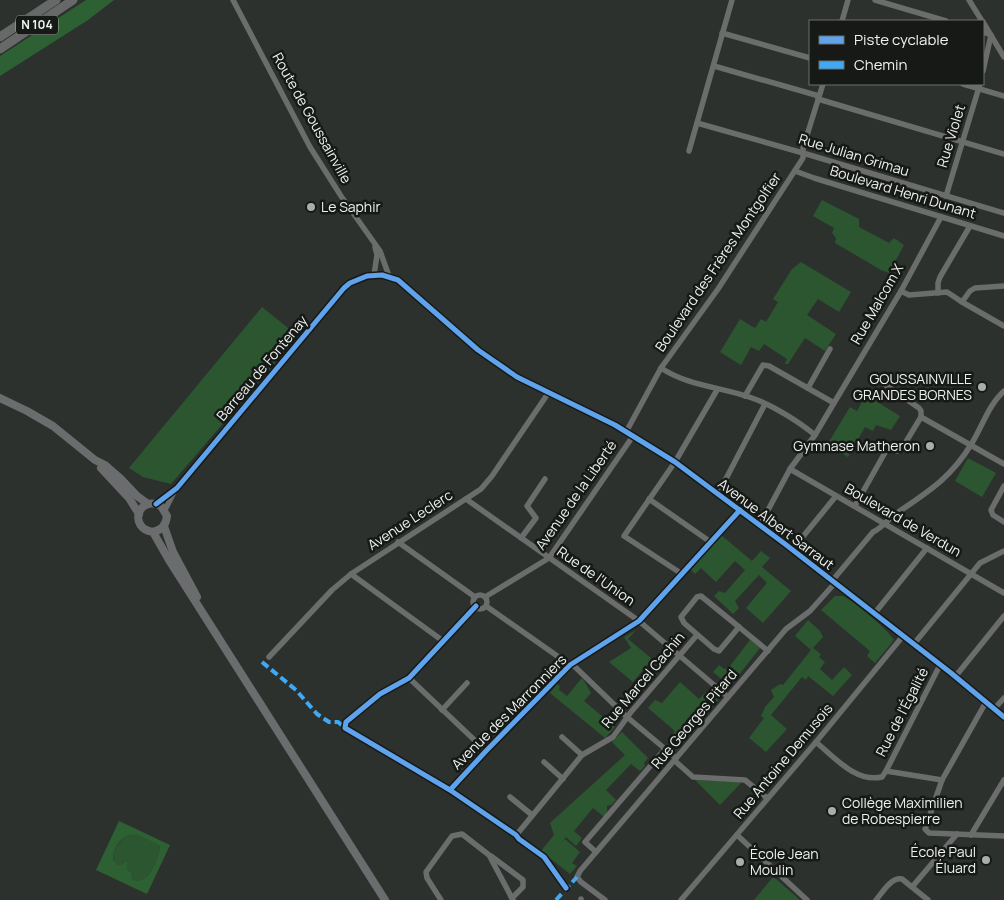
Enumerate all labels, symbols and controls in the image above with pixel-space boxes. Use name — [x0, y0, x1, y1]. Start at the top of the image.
road number: N 104 — [16, 16, 58, 34]
legend — [809, 20, 984, 85]
text: Piste cyclable — [854, 29, 949, 50]
street label: Route de Goussainville — [269, 49, 356, 186]
text: Chemin — [854, 54, 907, 75]
street label: Rue Violet — [932, 102, 969, 170]
street label: Rue Julian Grimau — [797, 129, 912, 180]
street label: Boulevard Henri Dunant — [828, 160, 979, 223]
street label: Boulevard des Frères Montgolfier — [650, 168, 785, 355]
place label: Le Saphir — [321, 197, 380, 216]
marker: Le Saphir — [305, 201, 317, 213]
street label: Rue Malcom X — [846, 260, 908, 347]
street label: Barreau de Fontenay — [212, 310, 312, 424]
place label: GOUSSAINVILLE GRANDES BORNES — [853, 369, 972, 404]
marker: GOUSSAINVILLE GRANDES BORNES — [976, 381, 988, 393]
street label: Avenue de la Liberté — [531, 436, 621, 553]
place label: Gymnase Matheron — [793, 436, 920, 455]
marker: Gymnase Matheron — [924, 440, 936, 452]
street label: Avenue Albert Sarraut — [714, 474, 839, 574]
street label: Boulevard de Verdun — [841, 478, 965, 561]
street label: Avenue Leclerc — [364, 485, 456, 554]
street label: Rue de l'Union — [553, 542, 639, 610]
street label: Rue Marcel Cachin — [597, 628, 688, 732]
street label: Avenue des Marronniers — [447, 650, 570, 773]
street label: Rue de l'Égalité — [871, 664, 932, 760]
street label: Rue Georges Pitard — [646, 665, 741, 772]
street label: Rue Antoine Demusois — [729, 699, 837, 822]
place label: Collège Maximilien de Robespierre — [842, 793, 962, 828]
marker: Collège Maximilien de Robespierre — [826, 805, 838, 817]
place label: École Paul Éluard — [910, 842, 976, 877]
place label: École Jean Moulin — [750, 844, 819, 879]
marker: École Paul Éluard — [980, 854, 992, 866]
marker: École Jean Moulin — [734, 856, 746, 868]

